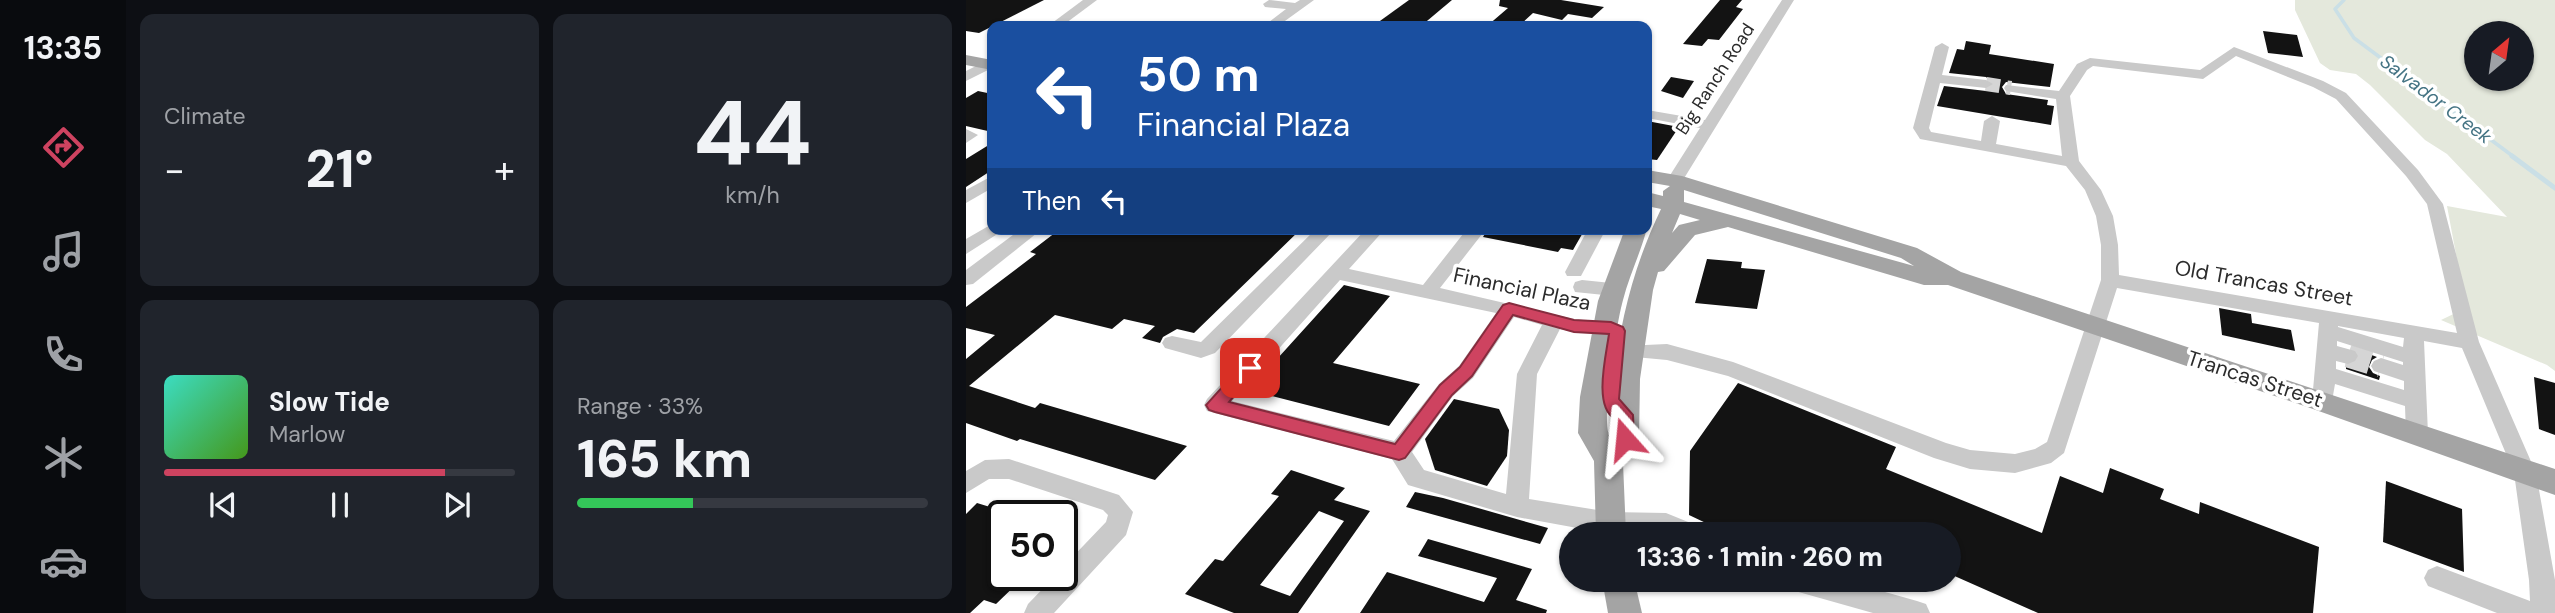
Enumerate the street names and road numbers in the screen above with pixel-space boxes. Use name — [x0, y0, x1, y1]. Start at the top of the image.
street label: Big Ranch Road — [1670, 19, 1760, 139]
street label: Old Trancas Street — [2173, 254, 2355, 312]
street label: Financial Plaza — [1451, 261, 1593, 317]
street label: Trancas Street — [2184, 344, 2326, 414]

